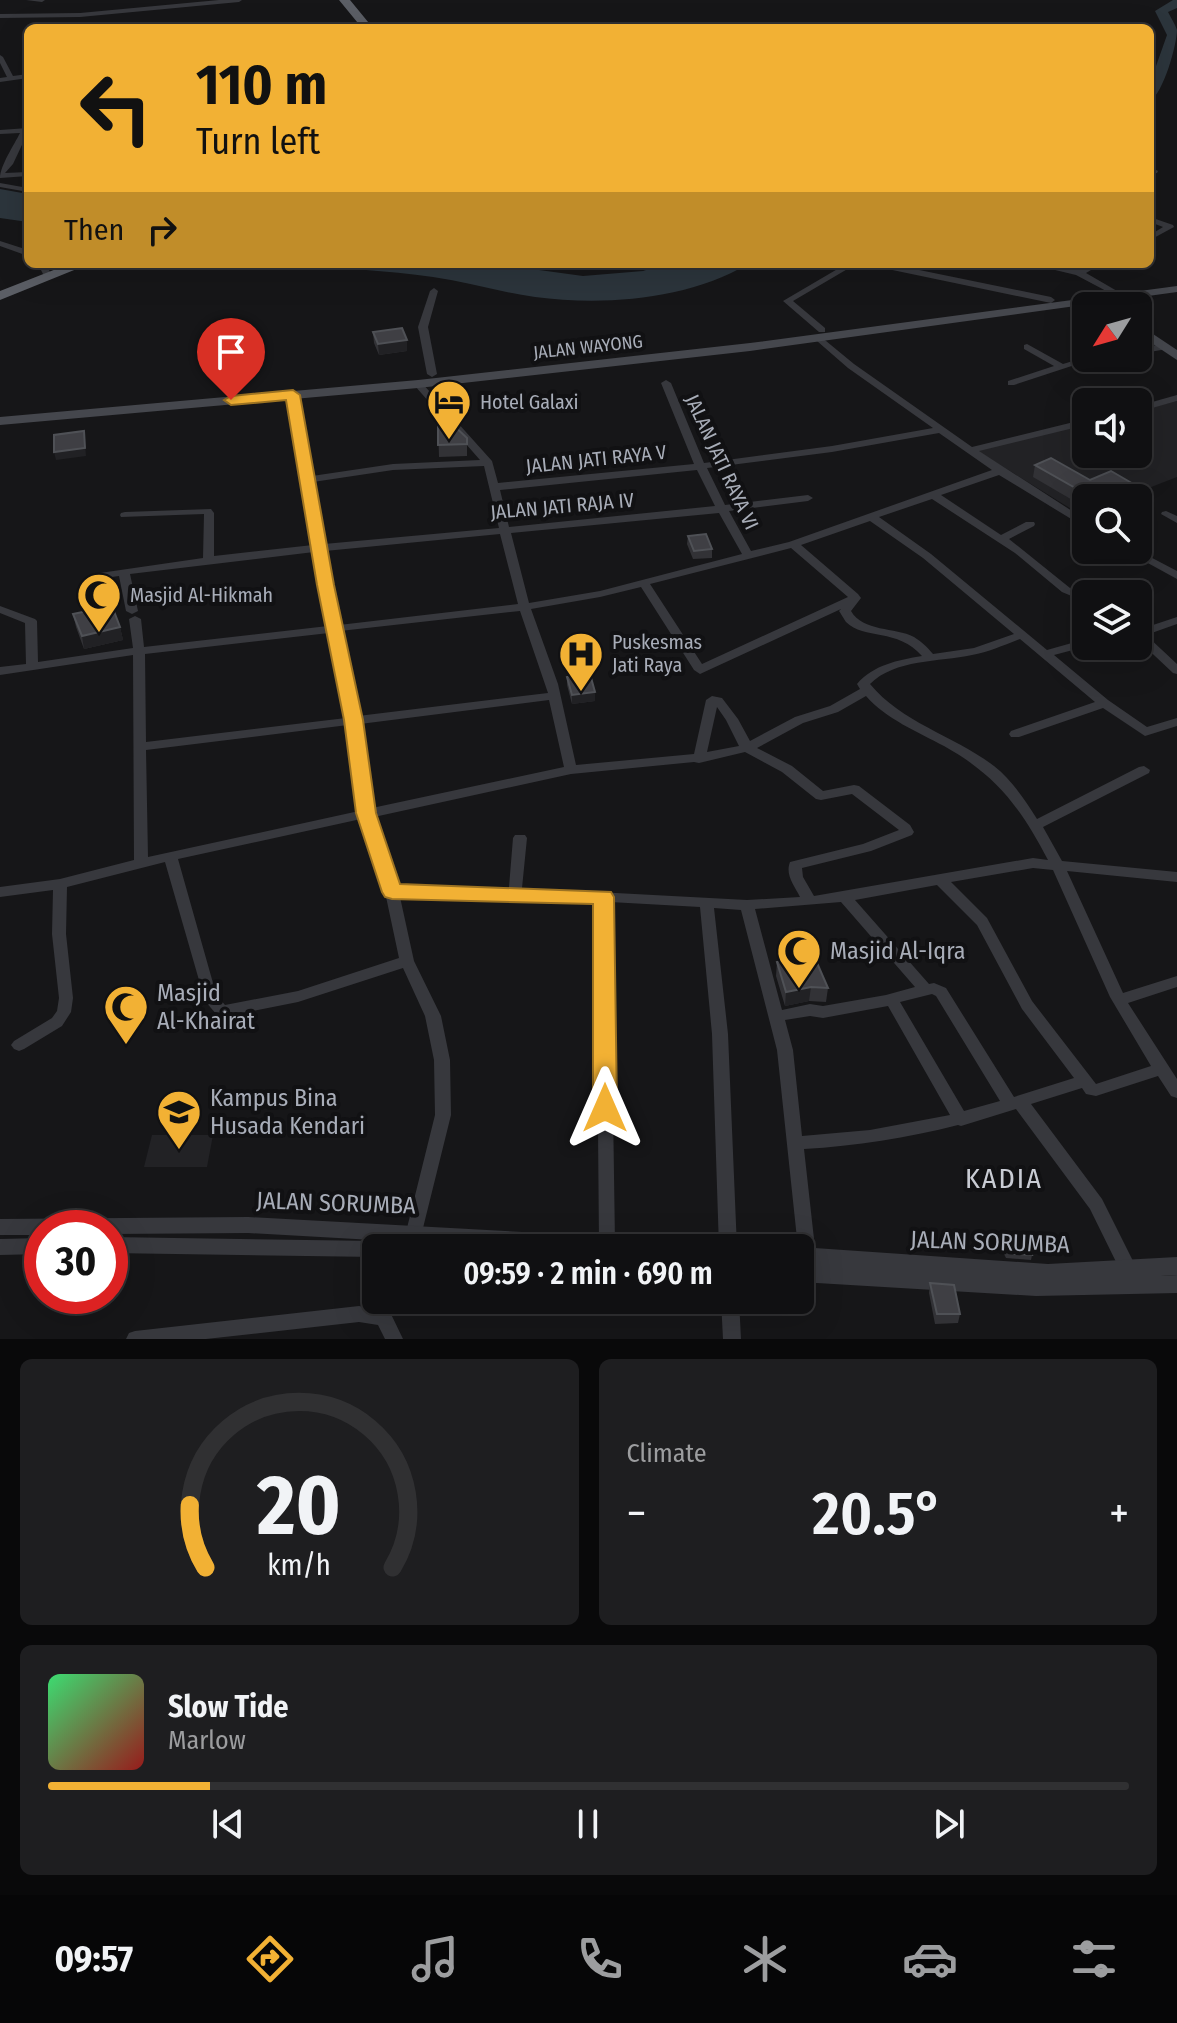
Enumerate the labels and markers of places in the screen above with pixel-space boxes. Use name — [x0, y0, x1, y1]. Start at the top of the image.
pin — [197, 318, 265, 400]
hotel icon: Hotel Galaxi — [425, 378, 473, 441]
place label: Hotel Galaxi — [480, 390, 579, 414]
mosque icon: Masjid Al-Hikmah — [75, 571, 123, 634]
place label: Masjid Al-Hikmah — [130, 583, 273, 607]
hospital icon: Puskesmas Jati Raya — [557, 630, 605, 693]
place label: Puskesmas Jati Raya — [612, 630, 702, 677]
mosque icon: Masjid Al-Iqra — [775, 927, 823, 990]
place label: Masjid Al-Iqra — [830, 937, 966, 965]
place label: Masjid Al-Khairat — [157, 979, 255, 1035]
mosque icon: Masjid Al-Khairat — [102, 983, 150, 1046]
place label: Kampus Bina Husada Kendari — [210, 1084, 365, 1140]
school or university icon: Kampus Bina Husada Kendari — [155, 1088, 203, 1151]

